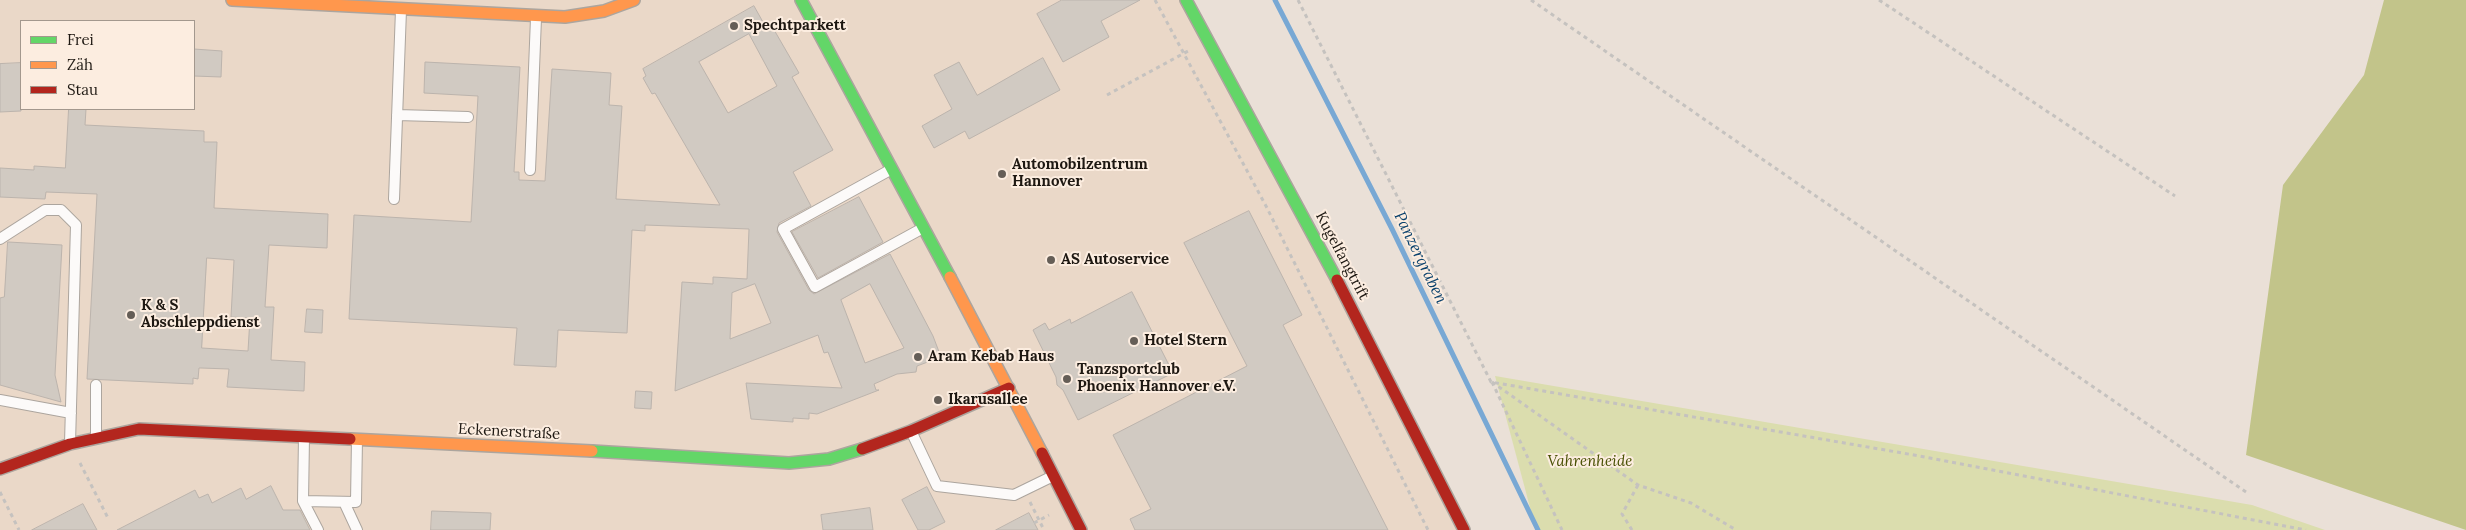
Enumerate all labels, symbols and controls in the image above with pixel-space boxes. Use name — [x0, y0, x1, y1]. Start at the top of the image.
place label: Spechtparkett — [744, 17, 846, 35]
legend — [20, 20, 195, 110]
marker: Spechtparkett — [728, 20, 740, 32]
text: Frei — [67, 30, 94, 49]
text: Zäh — [67, 55, 93, 74]
text: Stau — [67, 80, 98, 99]
place label: Automobilzentrum Hannover — [1012, 156, 1148, 191]
marker: Automobilzentrum Hannover — [996, 168, 1008, 180]
street label: Kugelfangtrift — [1311, 209, 1373, 303]
water label: Panzergraben — [1389, 209, 1451, 307]
place label: AS Autoservice — [1061, 251, 1169, 269]
marker: AS Autoservice — [1045, 254, 1057, 266]
place label: K & S Abschleppdienst — [141, 297, 260, 332]
marker: K & S Abschleppdienst — [125, 309, 137, 321]
place label: Hotel Stern — [1144, 332, 1227, 350]
marker: Hotel Stern — [1128, 335, 1140, 347]
place label: Aram Kebab Haus — [928, 348, 1054, 366]
marker: Aram Kebab Haus — [912, 351, 924, 363]
place label: Tanzsportclub Phoenix Hannover e.V. — [1077, 361, 1236, 396]
marker: Tanzsportclub Phoenix Hannover e.V. — [1061, 373, 1073, 385]
place label: Ikarusallee — [948, 391, 1028, 409]
marker: Ikarusallee — [932, 394, 944, 406]
street label: Eckenerstraße — [457, 420, 561, 444]
park label: Vahrenheide — [1548, 453, 1632, 471]

